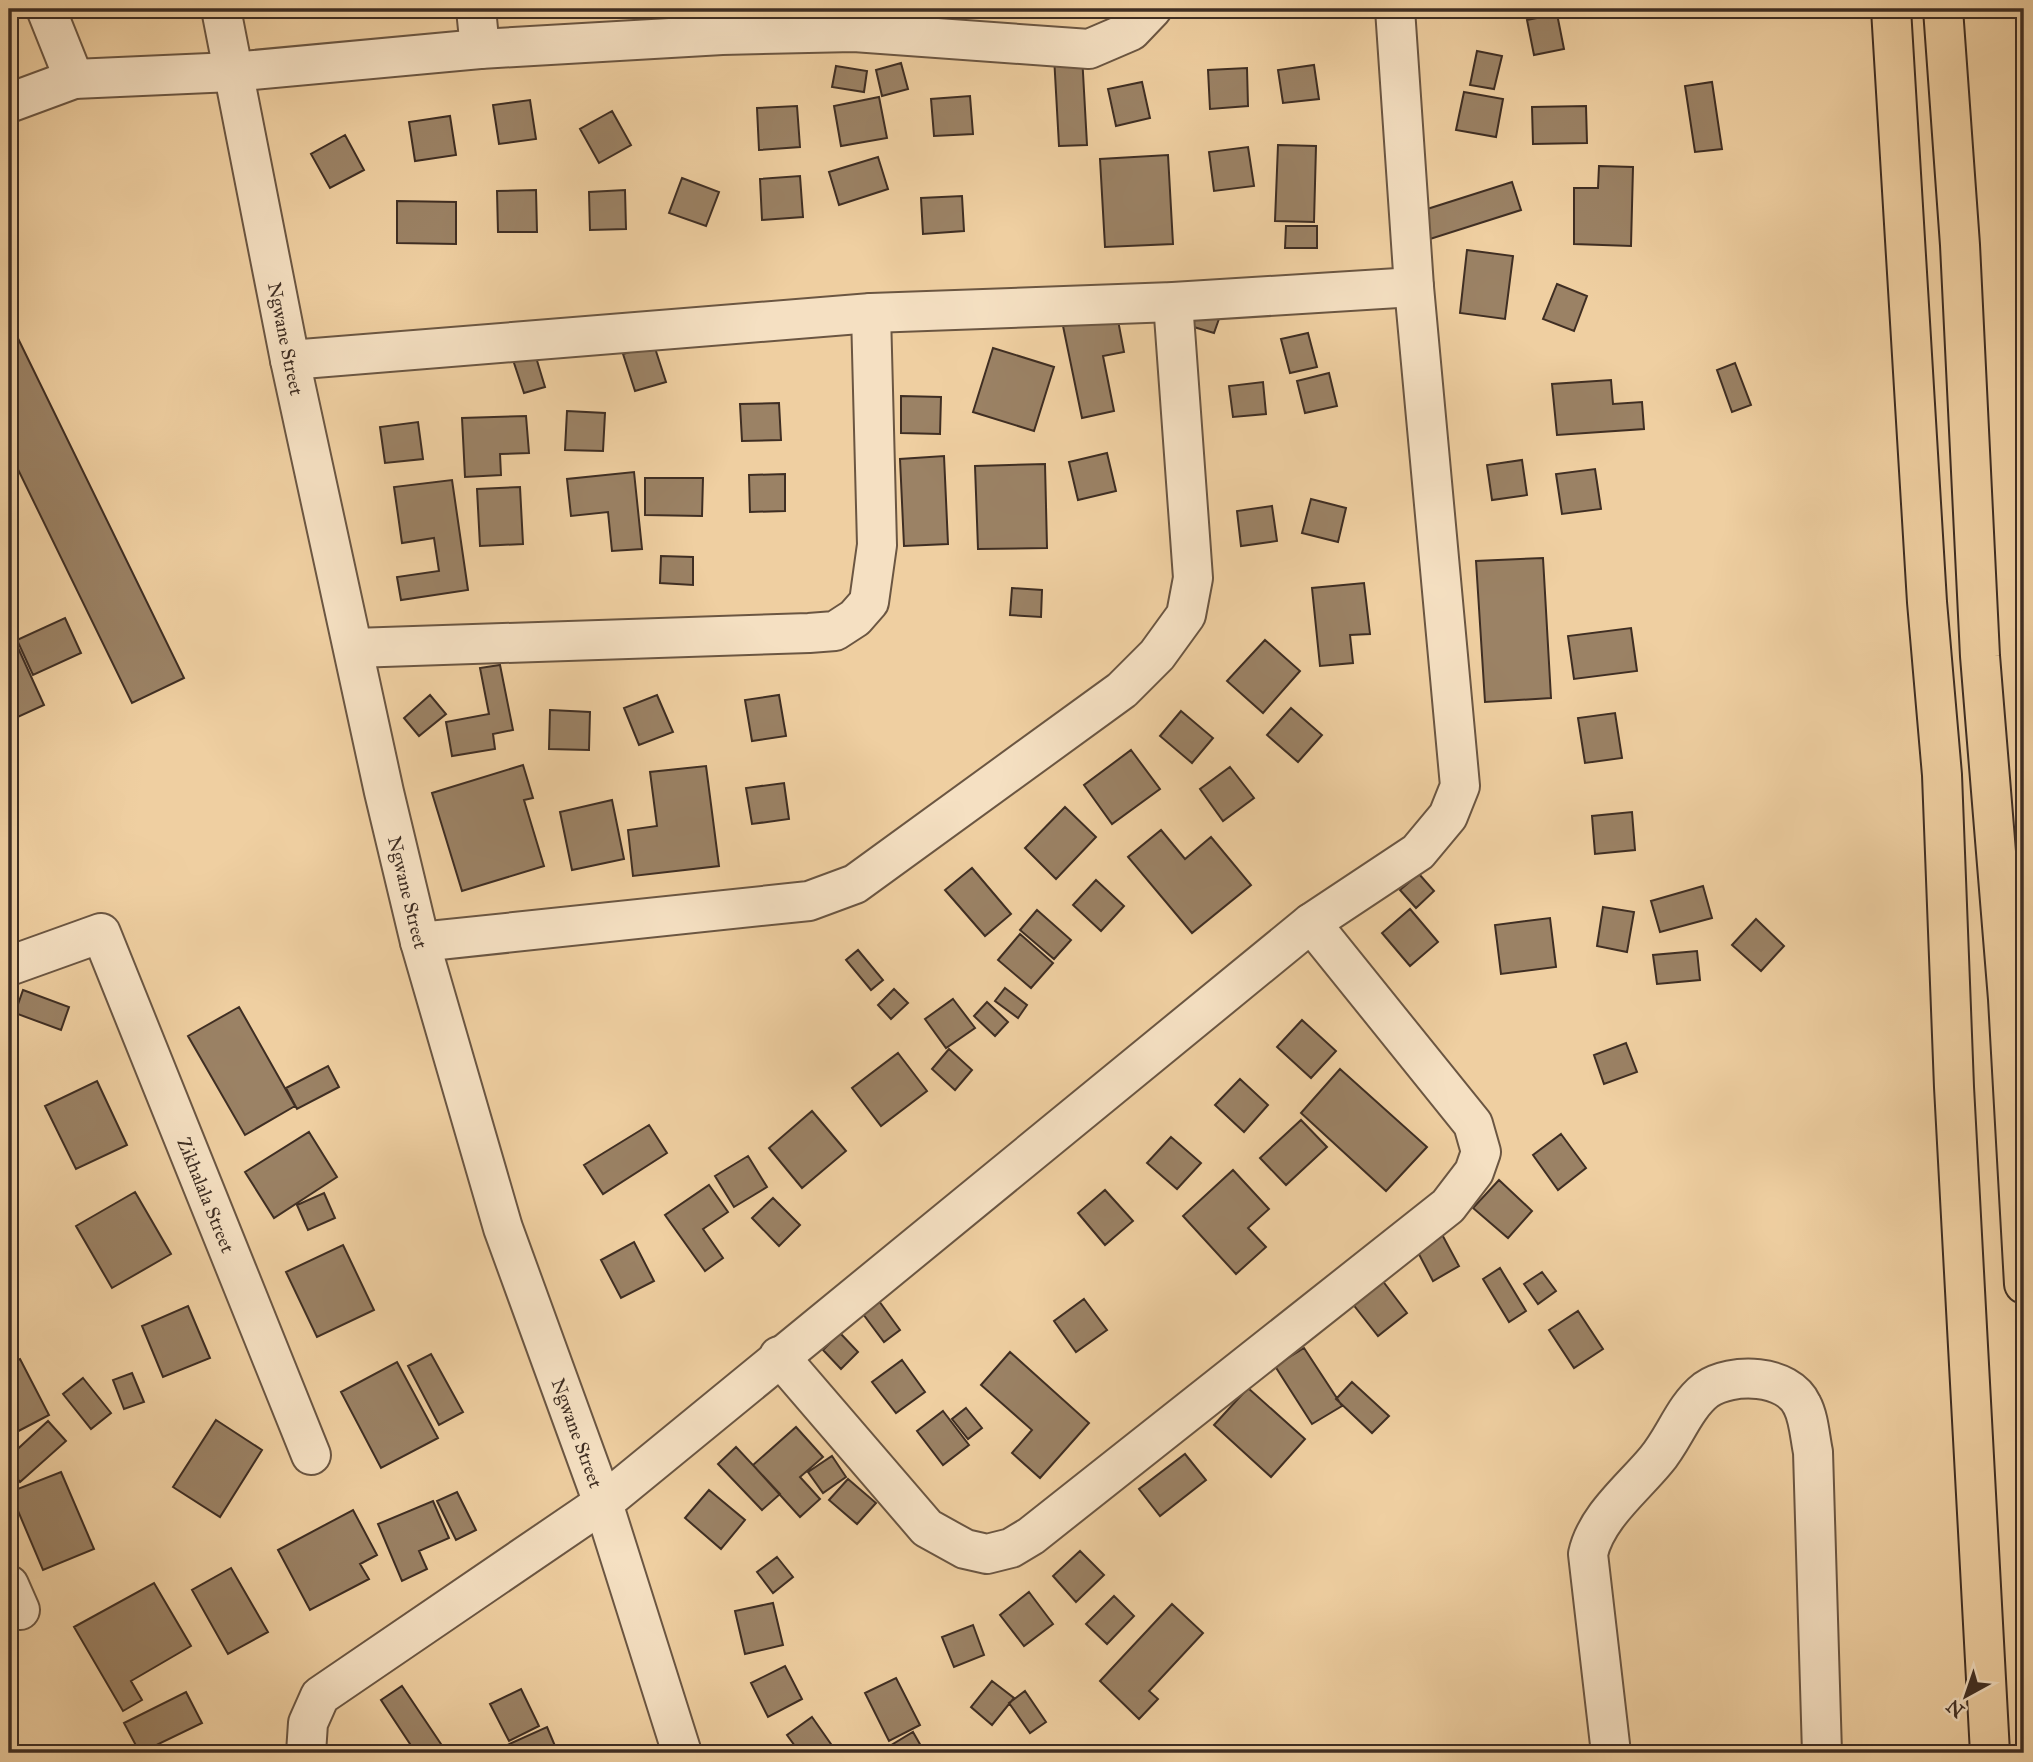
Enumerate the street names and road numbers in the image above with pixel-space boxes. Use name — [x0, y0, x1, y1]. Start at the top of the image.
street label: Ngwane Street — [263, 280, 309, 398]
street label: Ngwane Street — [383, 834, 433, 952]
street label: Zikhalala Street — [173, 1134, 240, 1256]
street label: Ngwane Street — [547, 1375, 608, 1491]

